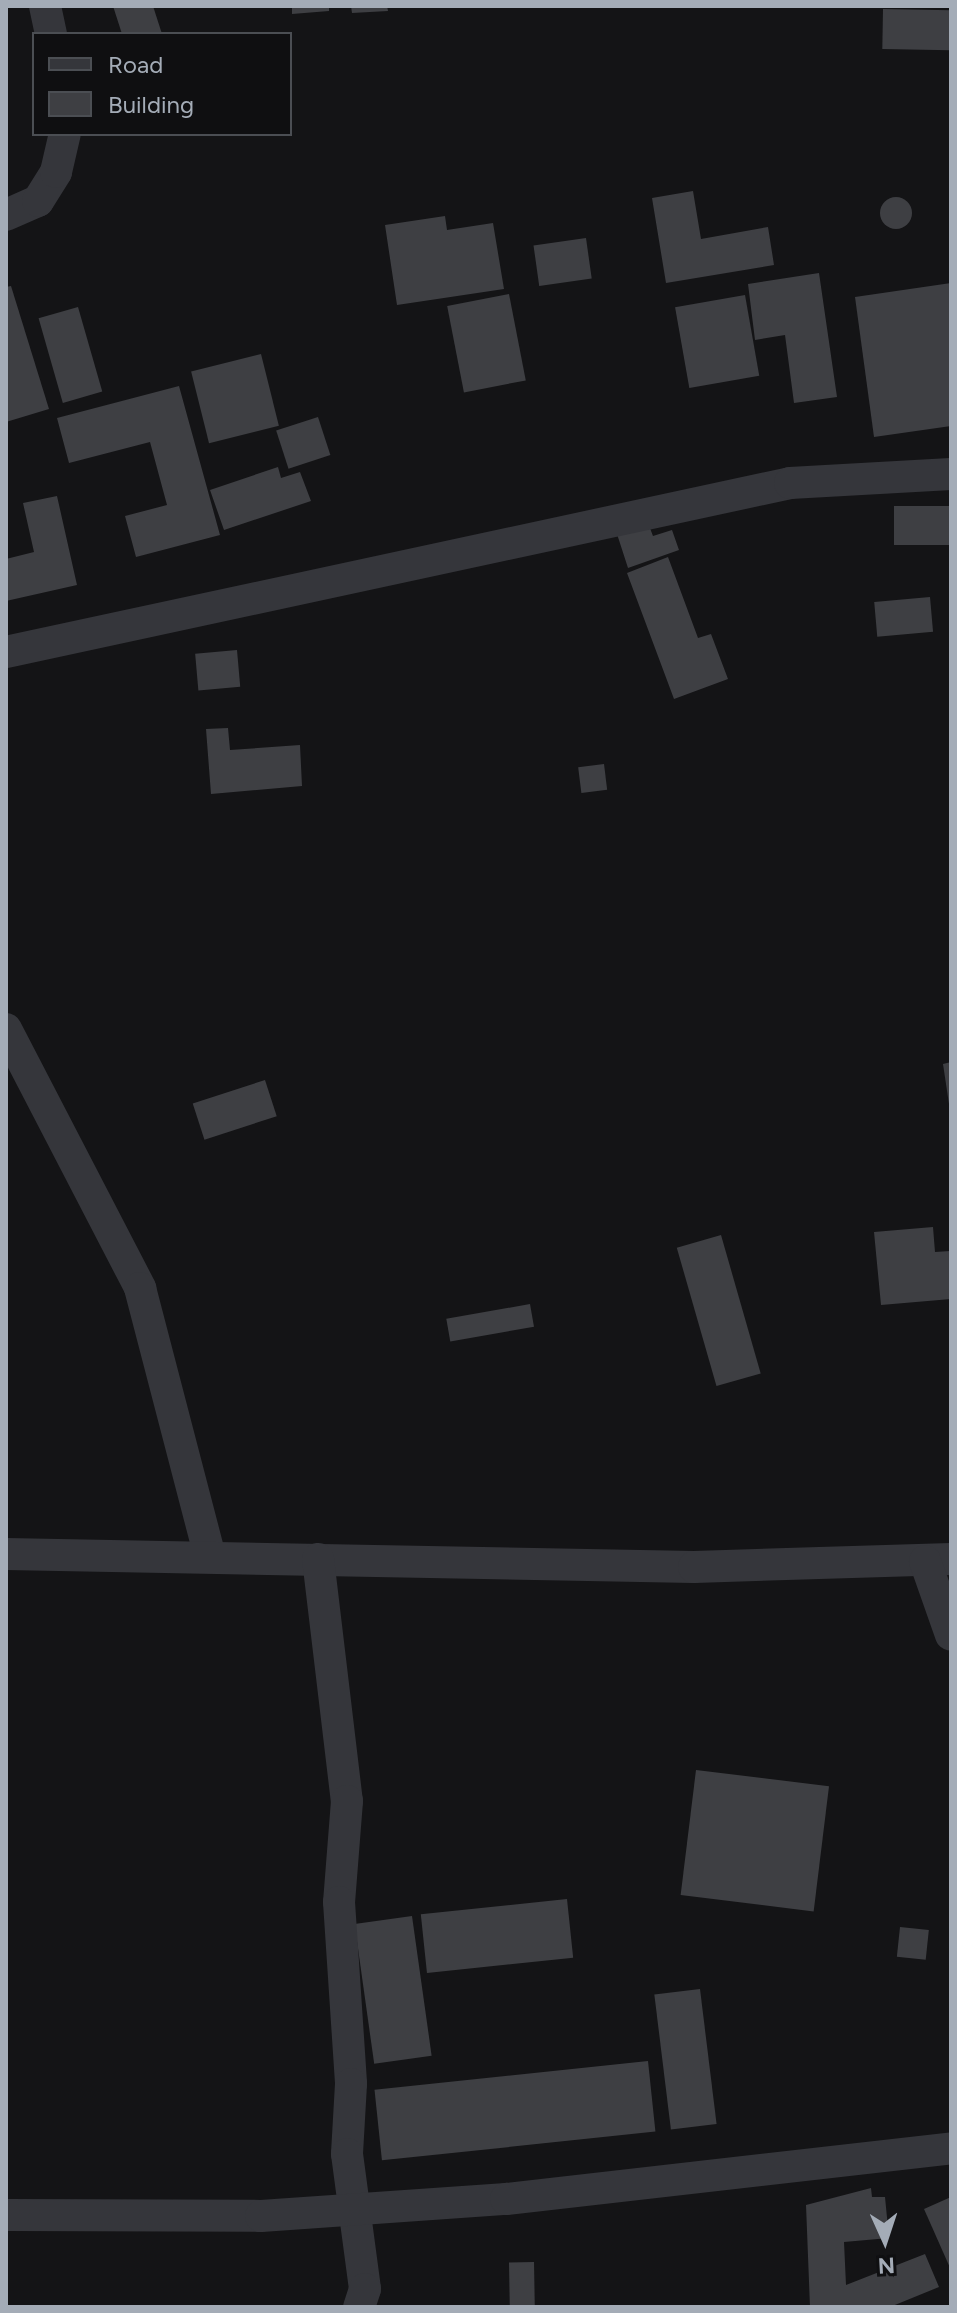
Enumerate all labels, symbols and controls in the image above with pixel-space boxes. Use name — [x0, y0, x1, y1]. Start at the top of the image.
legend — [32, 32, 292, 136]
text: Road — [108, 50, 163, 79]
text: Building — [108, 90, 194, 119]
north arrow — [845, 2201, 925, 2281]
text: N — [877, 2252, 895, 2279]

